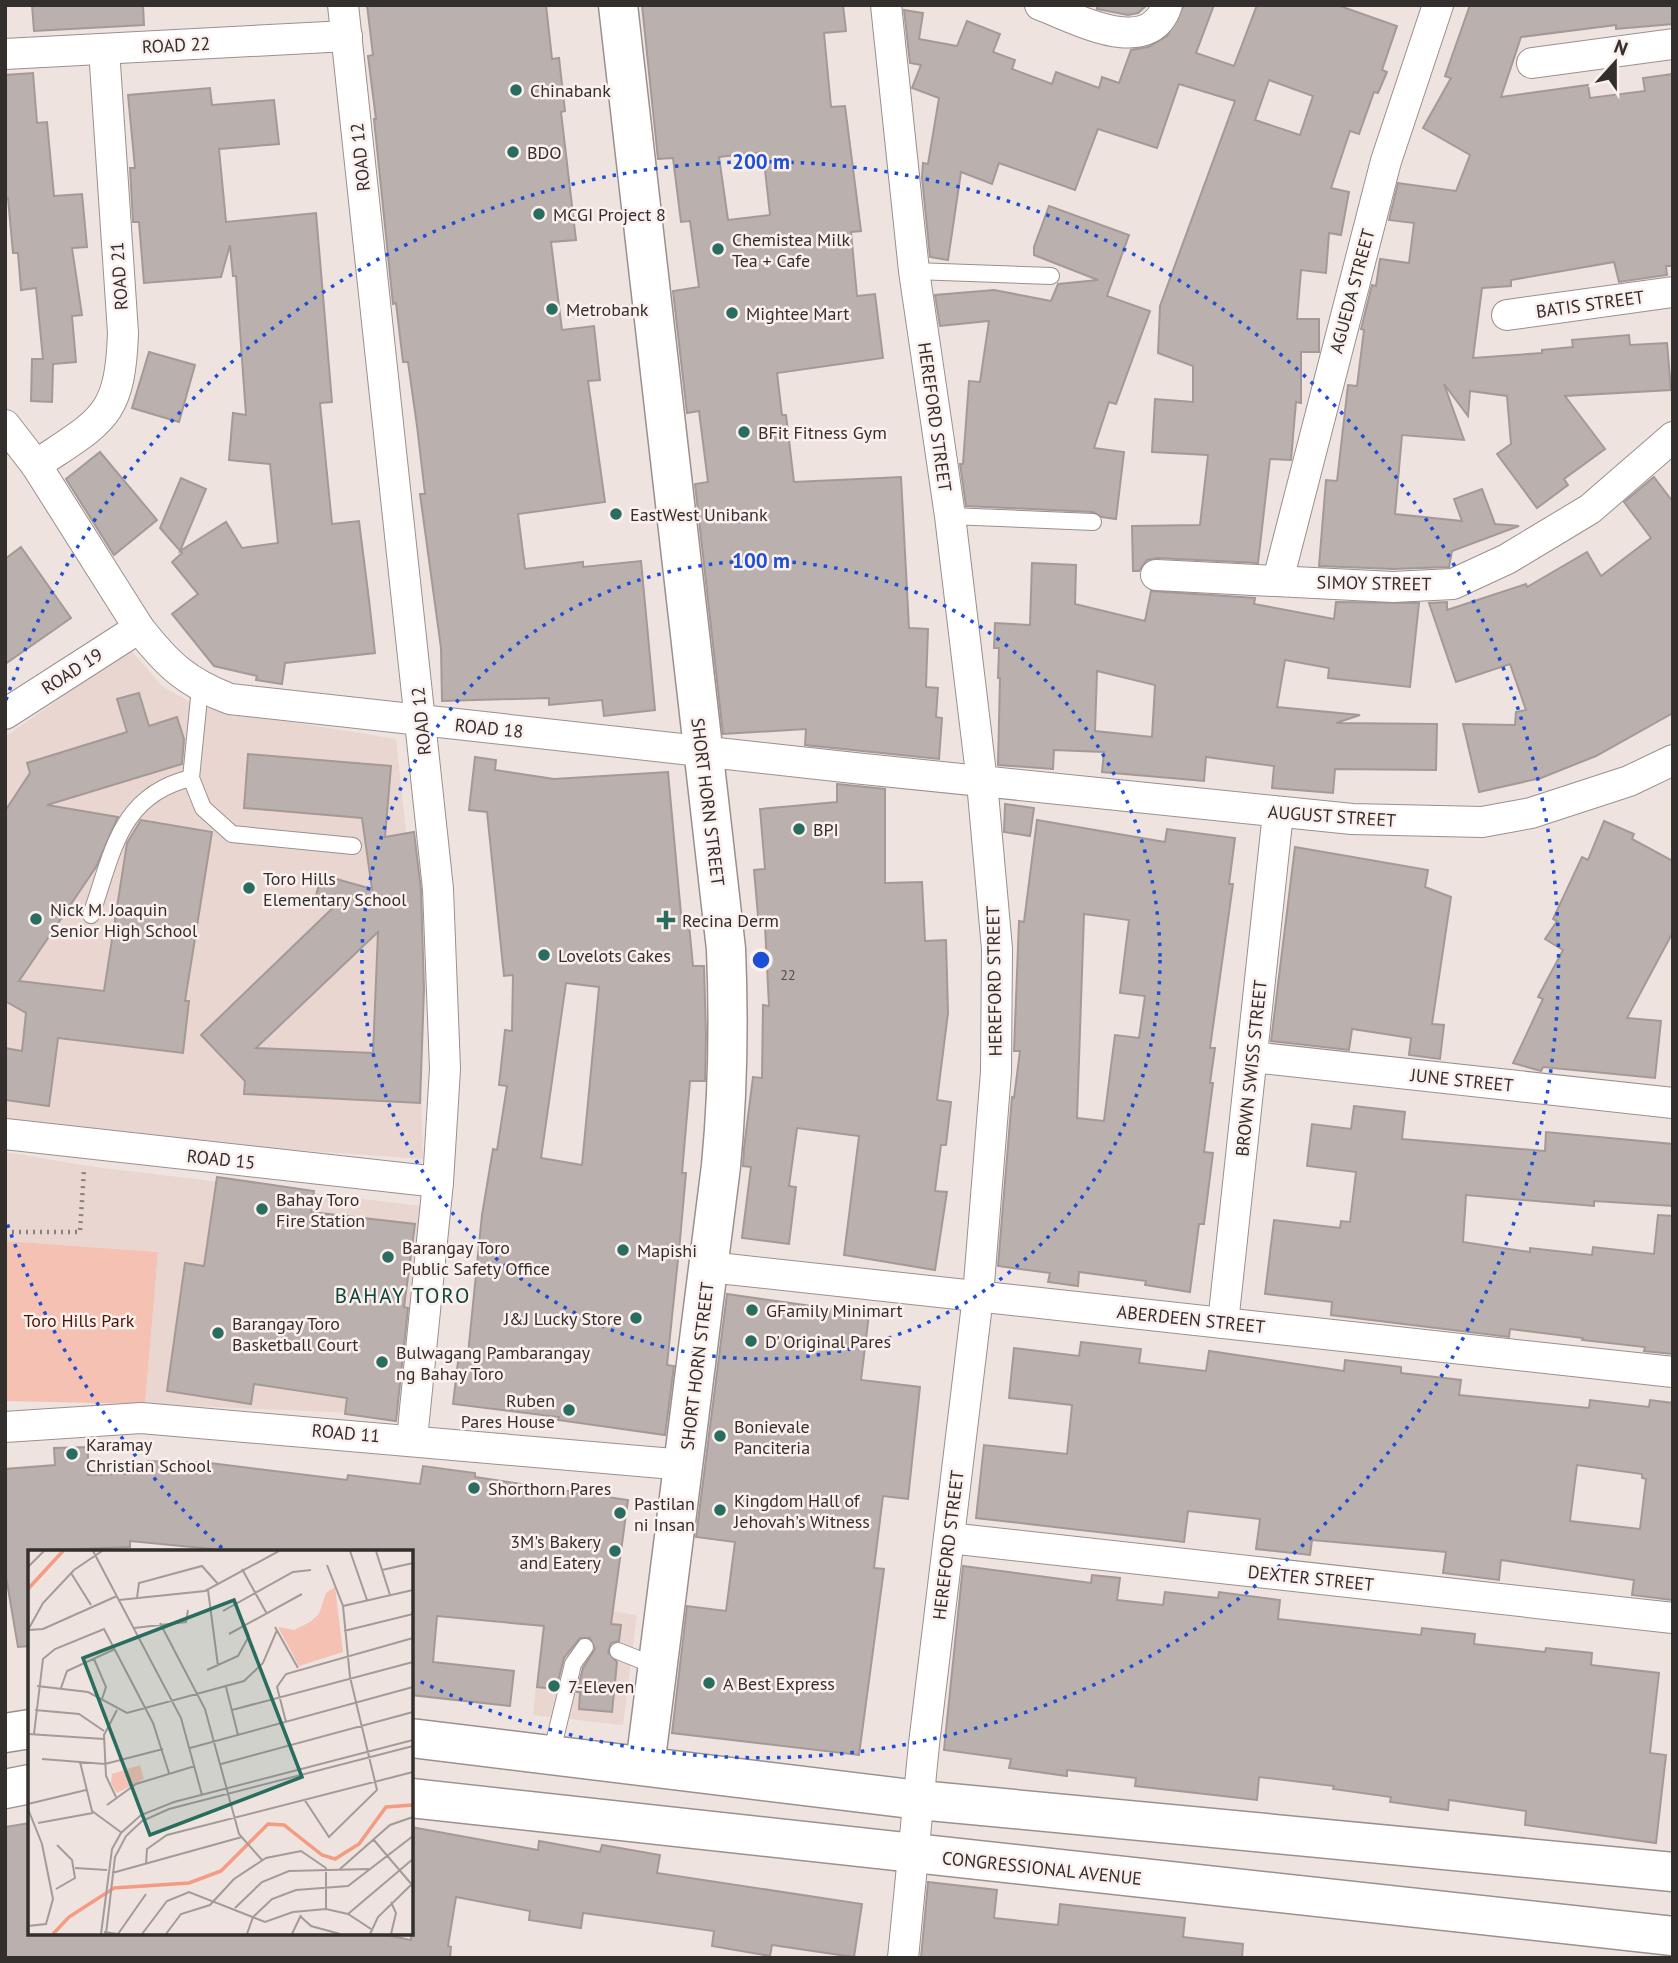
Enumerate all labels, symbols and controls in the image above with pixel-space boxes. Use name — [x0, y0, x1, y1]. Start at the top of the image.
north arrow — [1580, 28, 1650, 98]
street label: ROAD 22 — [141, 32, 211, 58]
text: N — [1611, 34, 1631, 61]
place label: Chinabank — [530, 79, 611, 102]
marker: Chinabank — [508, 82, 524, 98]
street label: ROAD 12 — [345, 122, 375, 192]
place label: BDO — [527, 141, 562, 164]
marker: BDO — [505, 144, 521, 160]
text: 200 m — [732, 148, 790, 175]
place label: MCGI Project 8 — [553, 203, 666, 226]
marker: MCGI Project 8 — [531, 206, 547, 222]
street label: AGUEDA STREET — [1324, 226, 1380, 356]
place label: Chemistea Milk Tea + Cafe — [732, 228, 850, 272]
street label: ROAD 21 — [105, 241, 133, 311]
marker: Chemistea Milk Tea + Cafe — [710, 241, 726, 257]
street label: BATIS STREET — [1534, 285, 1646, 323]
place label: Metrobank — [566, 298, 649, 321]
marker: Metrobank — [544, 301, 560, 317]
place label: Mightee Mart — [746, 302, 849, 325]
marker: Mightee Mart — [724, 305, 740, 321]
street label: HEREFORD STREET — [913, 341, 957, 493]
place label: BFit Fitness Gym — [758, 421, 887, 444]
marker: BFit Fitness Gym — [736, 424, 752, 440]
place label: EastWest Unibank — [630, 503, 768, 526]
marker: EastWest Unibank — [608, 506, 624, 522]
text: 100 m — [732, 547, 790, 574]
street label: SIMOY STREET — [1317, 571, 1431, 595]
street label: ROAD 19 — [37, 643, 107, 699]
street label: ROAD 12 — [406, 686, 436, 756]
street label: ROAD 18 — [454, 713, 524, 743]
street label: SHORT HORN STREET — [686, 717, 730, 887]
street label: AUGUST STREET — [1267, 800, 1397, 832]
place label: BPI — [813, 818, 839, 841]
marker: BPI — [791, 821, 807, 837]
place label: Toro Hills Elementary School — [263, 867, 407, 911]
marker: Toro Hills Elementary School — [241, 880, 257, 896]
place label: Nick M. Joaquin Senior High School — [50, 898, 198, 942]
street label: HEREFORD STREET — [981, 906, 1007, 1056]
place label: Recina Derm — [682, 909, 779, 932]
marker: Recina Derm — [656, 910, 676, 930]
marker: Nick M. Joaquin Senior High School — [28, 911, 44, 927]
place label: Lovelots Cakes — [558, 944, 671, 967]
marker: Lovelots Cakes — [536, 947, 552, 963]
centre of rings — [749, 948, 773, 972]
house number: 22 — [780, 966, 796, 984]
street label: BROWN SWISS STREET — [1230, 979, 1272, 1157]
street label: JUNE STREET — [1409, 1063, 1514, 1097]
street label: ROAD 15 — [186, 1144, 256, 1174]
place label: Bahay Toro Fire Station — [276, 1188, 365, 1232]
marker: Bahay Toro Fire Station — [254, 1201, 270, 1217]
place label: Barangay Toro Public Safety Office — [402, 1236, 550, 1280]
place label: Mapishi — [637, 1239, 697, 1262]
marker: Mapishi — [615, 1242, 631, 1258]
marker: Barangay Toro Public Safety Office — [380, 1249, 396, 1265]
street label: SHORT HORN STREET — [675, 1281, 719, 1451]
district label: BAHAY TORO — [335, 1282, 471, 1309]
place label: GFamily Minimart — [766, 1299, 903, 1322]
street label: ABERDEEN STREET — [1116, 1300, 1266, 1338]
marker: GFamily Minimart — [744, 1302, 760, 1318]
place label: J&J Lucky Store — [503, 1307, 622, 1330]
park label: Toro Hills Park — [24, 1309, 135, 1332]
marker: J&J Lucky Store — [628, 1310, 644, 1326]
place label: Barangay Toro Basketball Court — [232, 1312, 358, 1356]
marker: Barangay Toro Basketball Court — [210, 1325, 226, 1341]
place label: D' Original Pares — [765, 1330, 891, 1353]
marker: D' Original Pares — [743, 1333, 759, 1349]
place label: Bulwagang Pambarangay ng Bahay Toro — [396, 1341, 591, 1385]
marker: Bulwagang Pambarangay ng Bahay Toro — [374, 1354, 390, 1370]
place label: Ruben Pares House — [461, 1389, 555, 1433]
marker: Ruben Pares House — [561, 1402, 577, 1418]
place label: Bonievale Panciteria — [734, 1415, 810, 1459]
street label: ROAD 11 — [311, 1419, 381, 1447]
marker: Bonievale Panciteria — [712, 1428, 728, 1444]
place label: Karamay Christian School — [86, 1433, 212, 1477]
marker: Karamay Christian School — [64, 1446, 80, 1462]
street label: HEREFORD STREET — [927, 1469, 969, 1621]
place label: Shorthorn Pares — [488, 1477, 611, 1500]
marker: Shorthorn Pares — [466, 1480, 482, 1496]
place label: Kingdom Hall of Jehovah's Witness — [733, 1489, 870, 1533]
place label: Pastilan ni Insan — [634, 1492, 695, 1536]
marker: Kingdom Hall of Jehovah's Witness — [712, 1502, 728, 1518]
marker: Pastilan ni Insan — [612, 1505, 628, 1521]
place label: 3M's Bakery and Eatery — [510, 1530, 602, 1574]
marker: 3M's Bakery and Eatery — [607, 1543, 623, 1559]
inset map — [28, 1550, 413, 1935]
street label: DEXTER STREET — [1247, 1560, 1375, 1596]
place label: A Best Express — [723, 1672, 835, 1695]
place label: 7-Eleven — [568, 1675, 634, 1698]
marker: A Best Express — [701, 1675, 717, 1691]
marker: 7-Eleven — [546, 1678, 562, 1694]
street label: CONGRESSIONAL AVENUE — [941, 1846, 1143, 1890]

